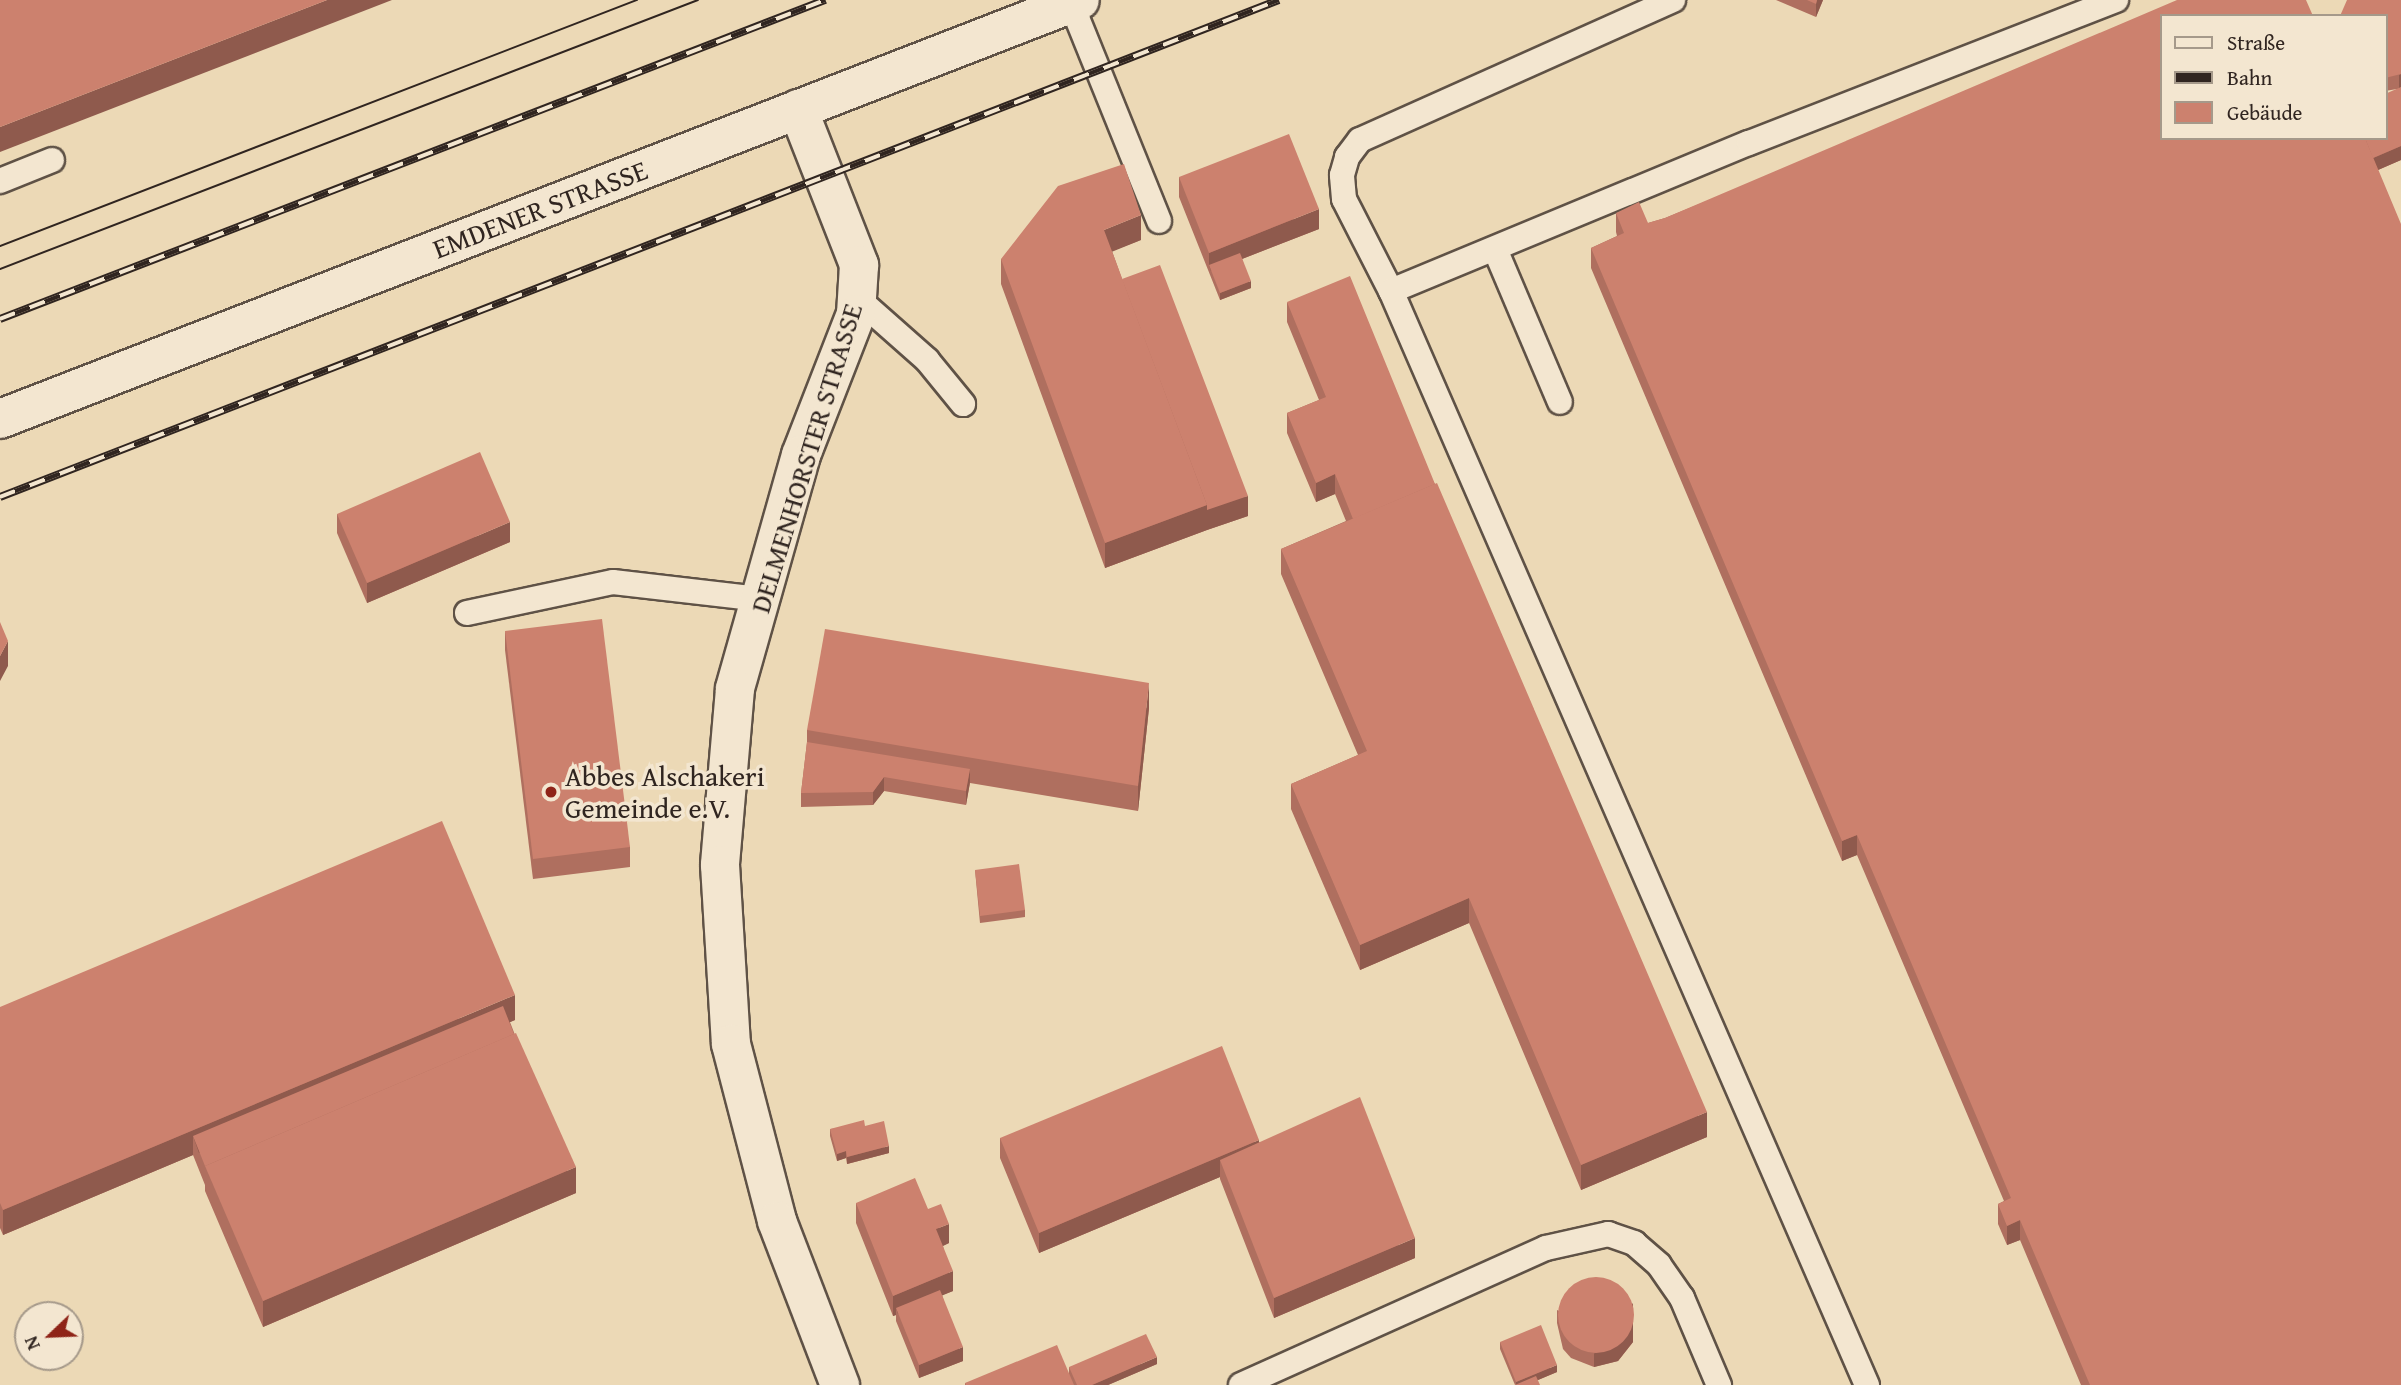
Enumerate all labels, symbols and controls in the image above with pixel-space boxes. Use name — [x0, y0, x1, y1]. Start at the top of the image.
legend — [2160, 14, 2387, 140]
text: Straße — [2227, 27, 2285, 58]
text: Bahn — [2227, 62, 2272, 93]
text: Gebäude — [2227, 97, 2302, 128]
street label: EMDENER STRASSE — [428, 153, 652, 265]
street label: DELMENHORSTER STRASSE — [743, 299, 869, 617]
place label: Abbes Alschakeri Gemeinde e.V. — [565, 759, 764, 825]
marker: Abbes Alschakeri Gemeinde e.V. — [543, 784, 559, 800]
north arrow — [14, 1301, 84, 1371]
text: N — [16, 1332, 47, 1355]

